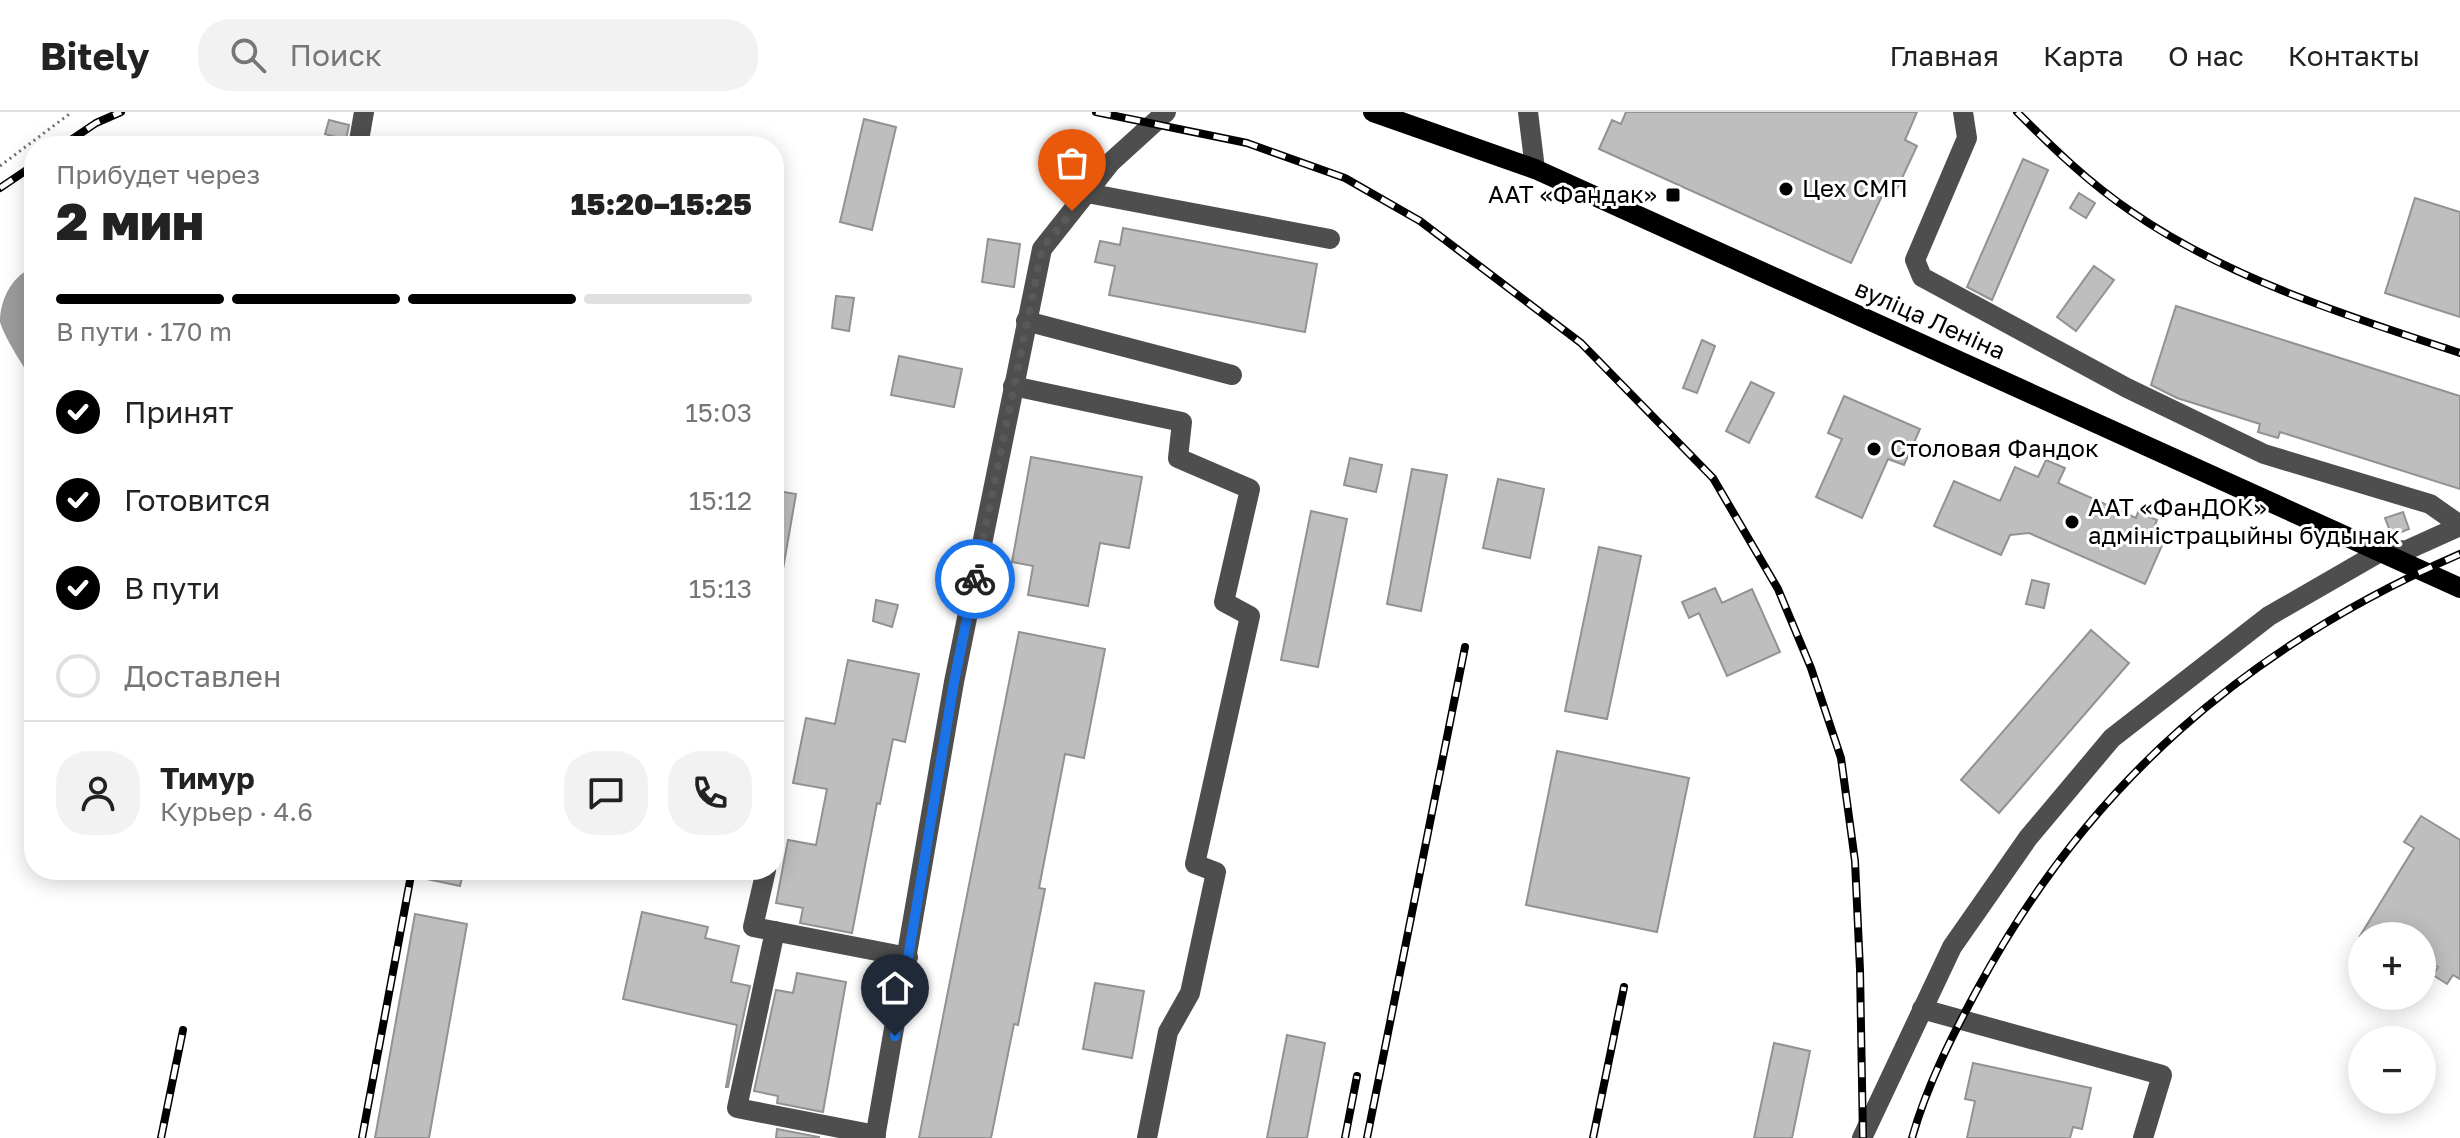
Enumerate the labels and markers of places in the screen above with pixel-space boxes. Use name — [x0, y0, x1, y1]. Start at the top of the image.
pin — [1038, 129, 1106, 211]
place label: Цех СМП — [1802, 173, 1908, 202]
place label: ААТ «Фандак» — [1488, 179, 1657, 208]
marker: Цех СМП — [1777, 180, 1795, 198]
marker: ААТ «Фандак» — [1664, 186, 1682, 204]
place label: Столовая Фандок — [1890, 433, 2099, 462]
marker: Столовая Фандок — [1865, 440, 1883, 458]
place label: ААТ «ФанДОК» адміністрацыйны будынак — [2088, 492, 2400, 549]
marker: ААТ «ФанДОК» адміністрацыйны будынак — [2063, 513, 2081, 531]
pin — [861, 954, 929, 1036]

